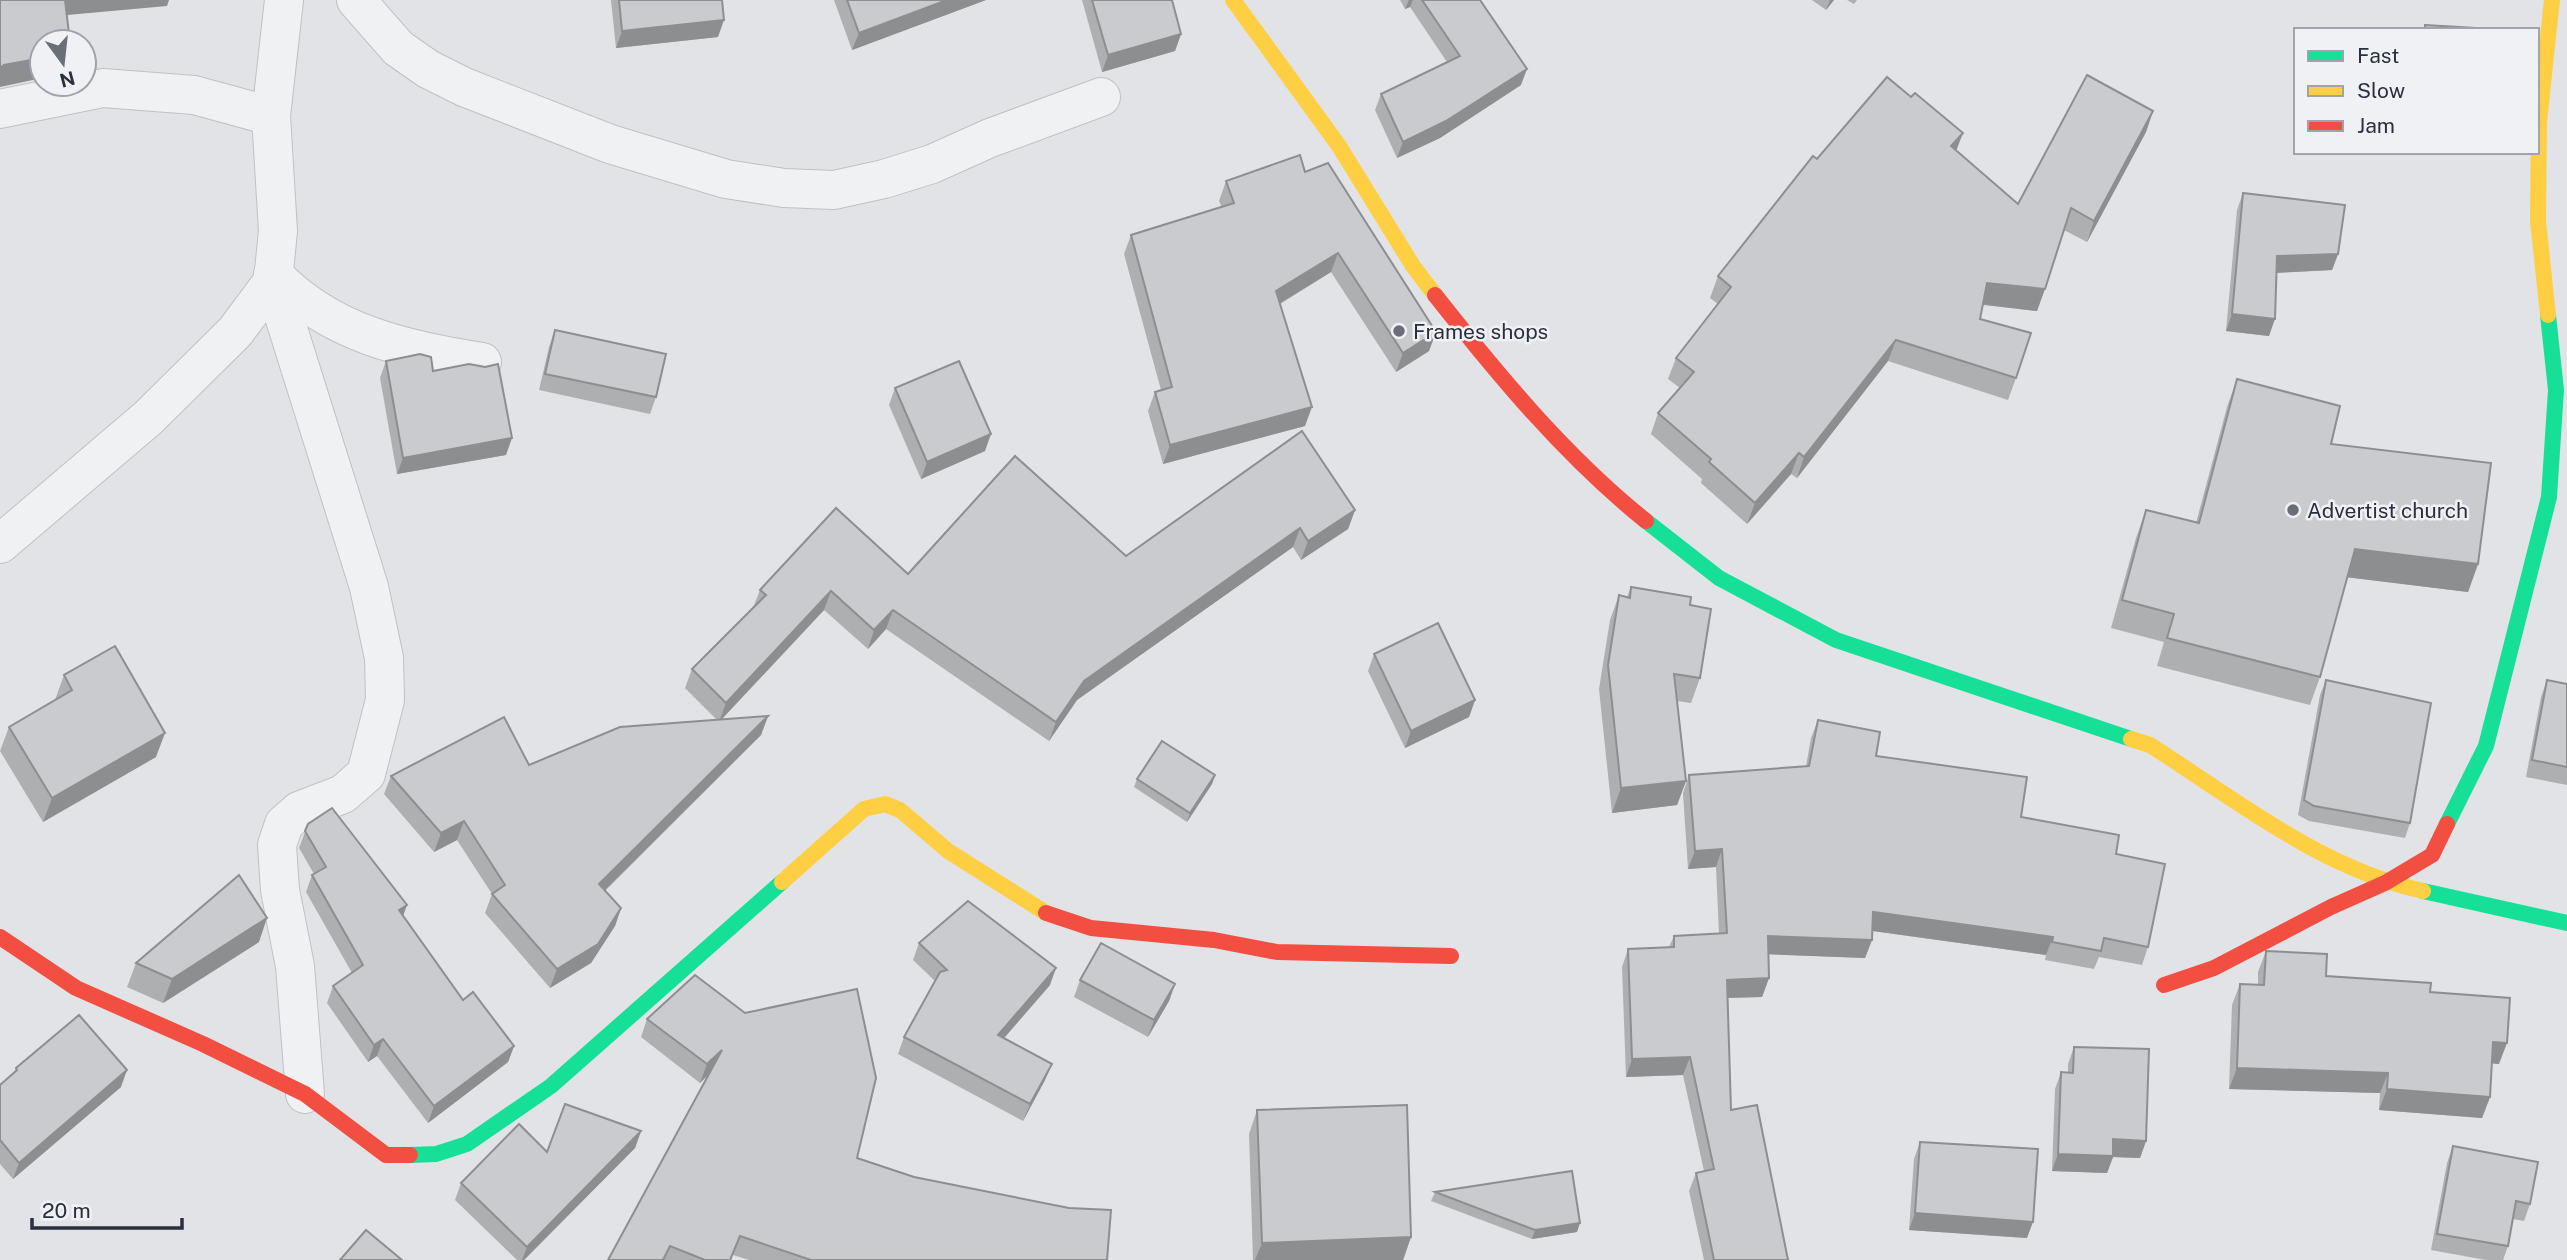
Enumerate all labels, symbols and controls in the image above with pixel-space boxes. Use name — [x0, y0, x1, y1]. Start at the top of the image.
north arrow — [28, 28, 98, 98]
legend — [2294, 28, 2539, 154]
text: Fast — [2357, 43, 2399, 68]
text: N — [57, 67, 77, 92]
text: Slow — [2357, 78, 2405, 103]
text: Jam — [2357, 113, 2395, 138]
place label: Frames shops — [1413, 319, 1548, 344]
marker: Frames shops — [1391, 323, 1407, 339]
place label: Advertist church — [2307, 498, 2468, 523]
marker: Advertist church — [2285, 502, 2301, 518]
scale bar — [32, 1186, 182, 1230]
text: 20 m — [42, 1198, 91, 1223]

